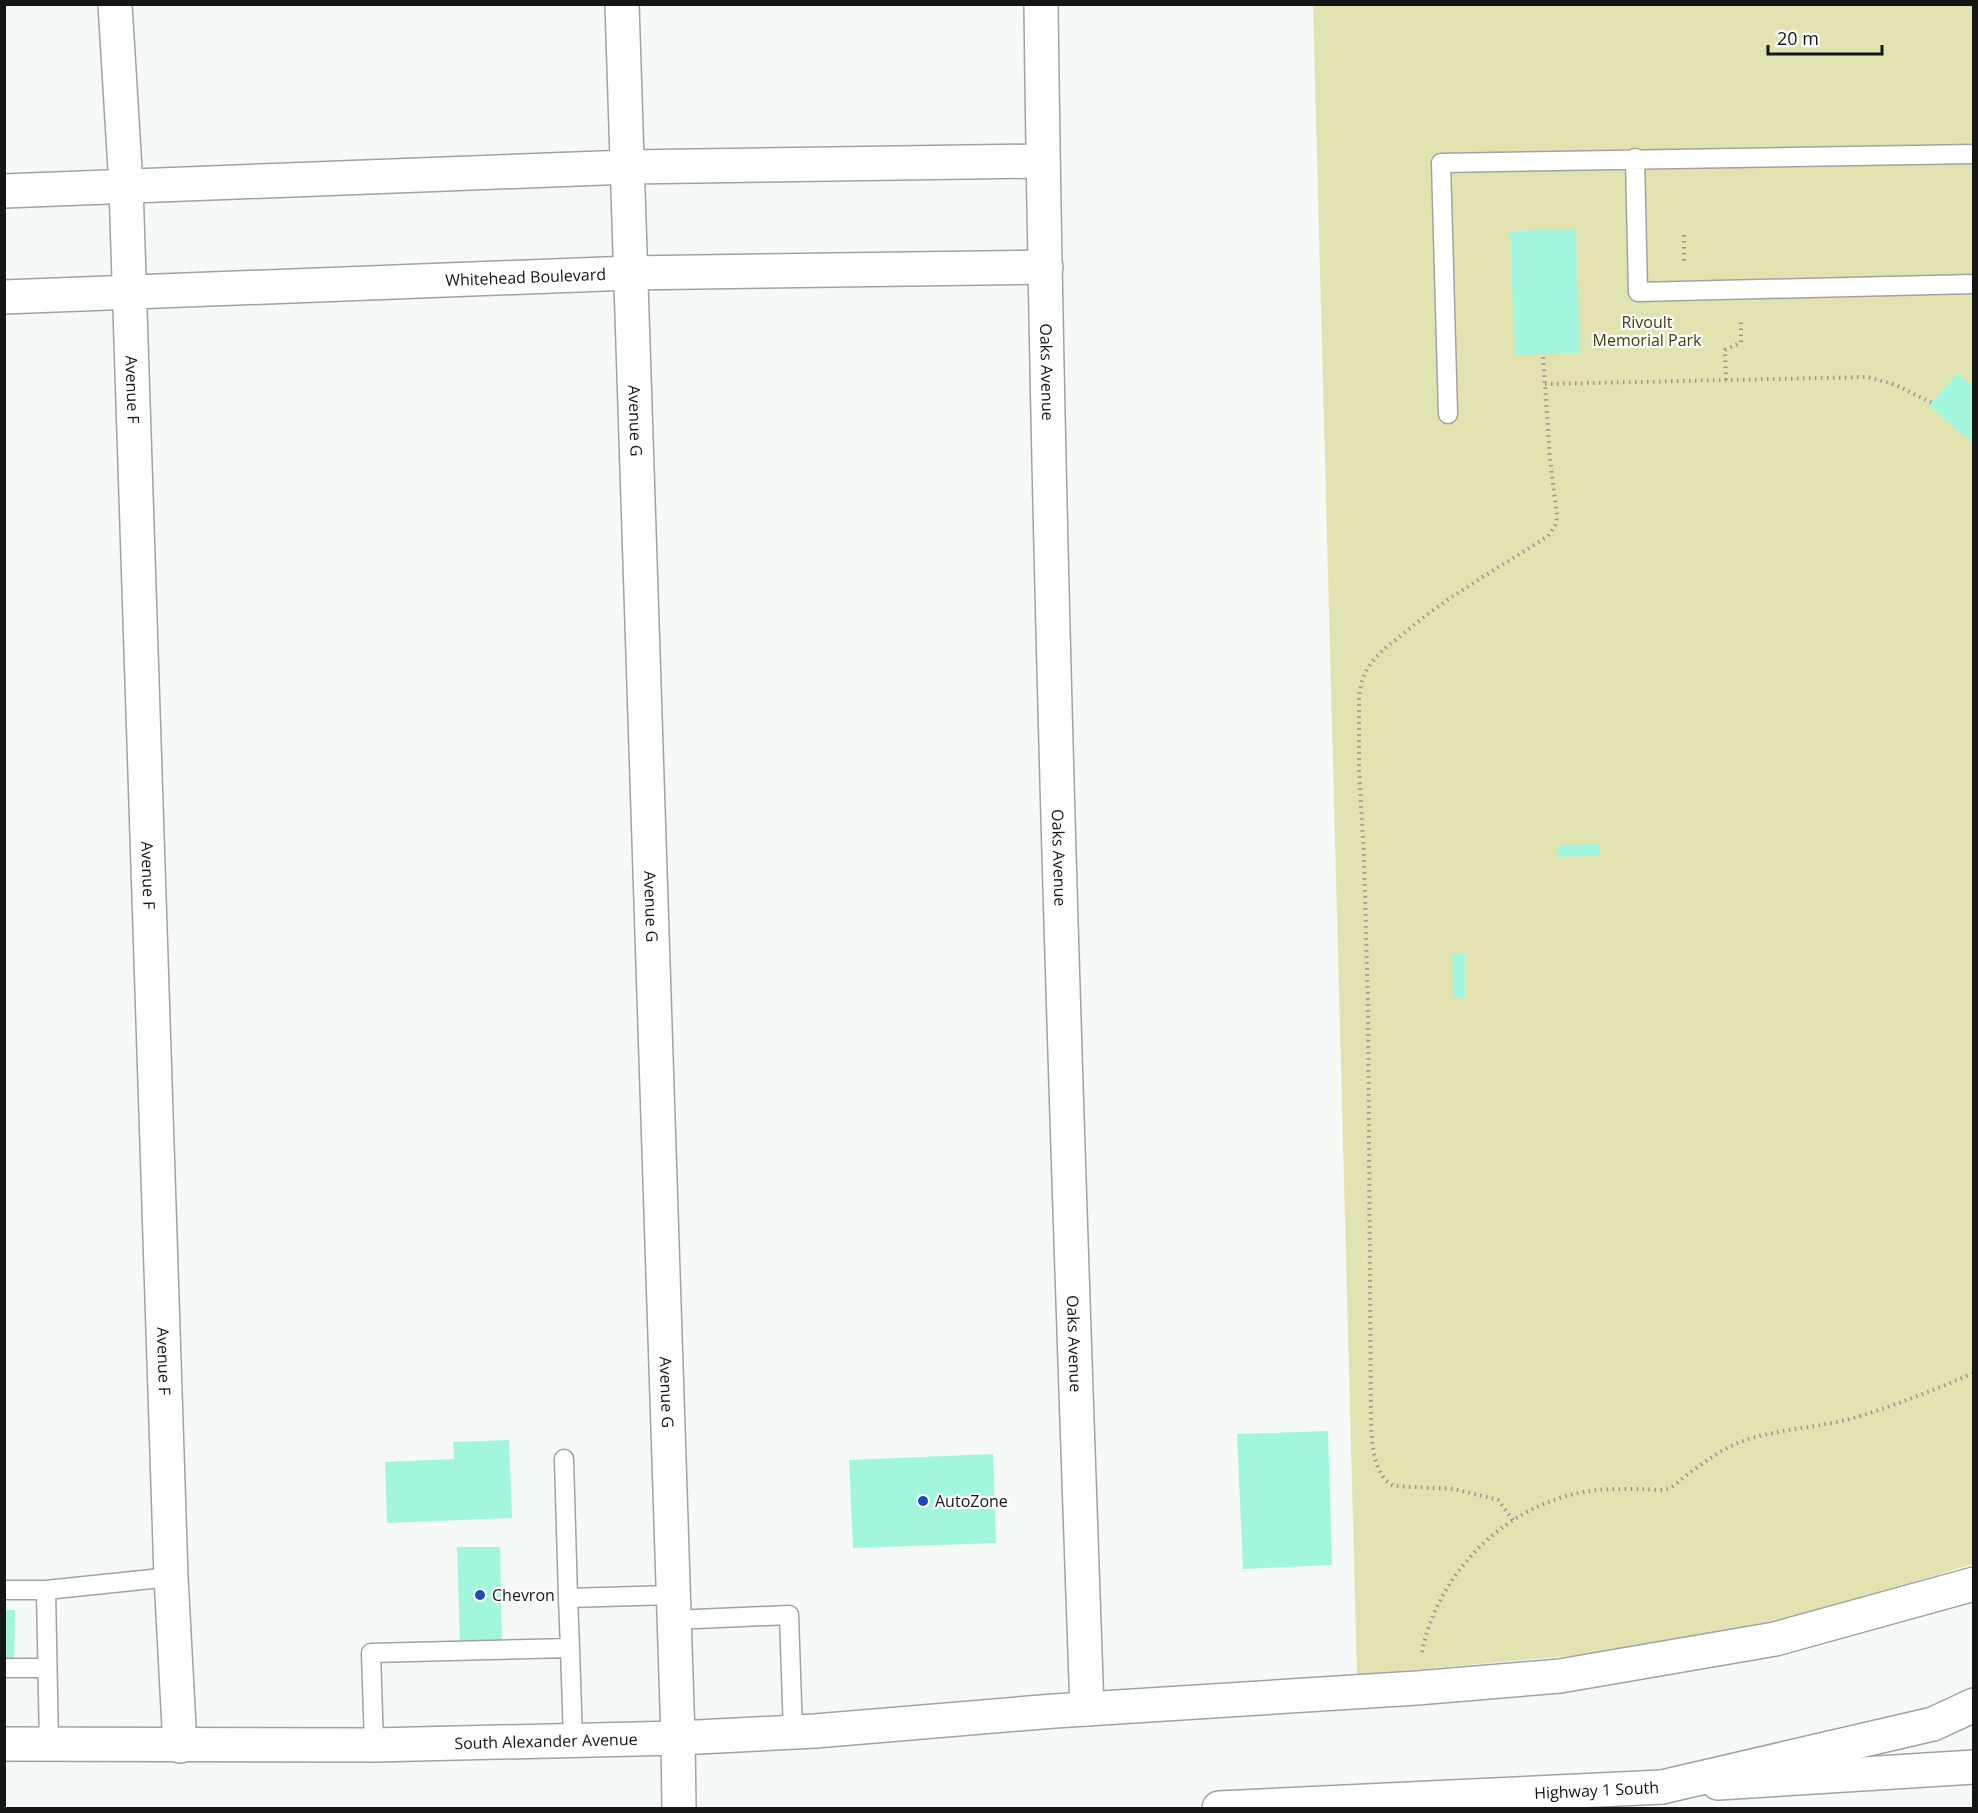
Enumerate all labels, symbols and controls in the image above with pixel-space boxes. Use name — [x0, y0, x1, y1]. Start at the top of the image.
scale bar — [1768, 18, 1882, 56]
text: 20 m — [1777, 26, 1819, 50]
street label: Whitehead Boulevard — [445, 263, 606, 291]
park label: Rivoult Memorial Park — [1593, 311, 1702, 351]
street label: Oaks Avenue — [1035, 323, 1059, 421]
street label: Avenue F — [120, 355, 145, 424]
street label: Avenue G — [623, 385, 648, 457]
street label: Oaks Avenue — [1047, 809, 1072, 907]
street label: Avenue F — [136, 841, 160, 910]
street label: Avenue G — [639, 870, 663, 943]
street label: Oaks Avenue — [1062, 1295, 1087, 1393]
street label: Avenue F — [152, 1327, 176, 1395]
street label: Avenue G — [655, 1356, 679, 1428]
place label: AutoZone — [935, 1490, 1008, 1512]
marker: AutoZone — [916, 1494, 930, 1508]
place label: Chevron — [492, 1584, 555, 1606]
marker: Chevron — [473, 1588, 487, 1602]
street label: South Alexander Avenue — [454, 1728, 638, 1754]
street label: Highway 1 South — [1534, 1776, 1659, 1804]

